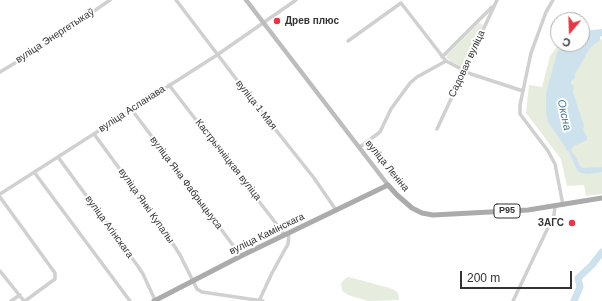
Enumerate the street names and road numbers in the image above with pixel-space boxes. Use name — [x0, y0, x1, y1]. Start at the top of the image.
street label: вуліца Энергетыкаў — [13, 6, 97, 66]
street label: Садовая вуліца — [446, 29, 488, 99]
street label: вуліца 1 Мая — [233, 78, 279, 132]
street label: вуліца Асланава — [96, 83, 168, 135]
street label: Кастрычніцкая вуліца — [192, 117, 264, 203]
street label: вуліца Яна Фабрыцыуса — [147, 134, 225, 232]
street label: вуліца Леніна — [363, 138, 411, 194]
street label: вуліца Янкі Купалы — [116, 166, 176, 246]
street label: вуліца Агінскага — [82, 193, 136, 261]
road number: Р95 — [494, 204, 520, 218]
street label: вуліца Камінскага — [227, 211, 307, 257]

